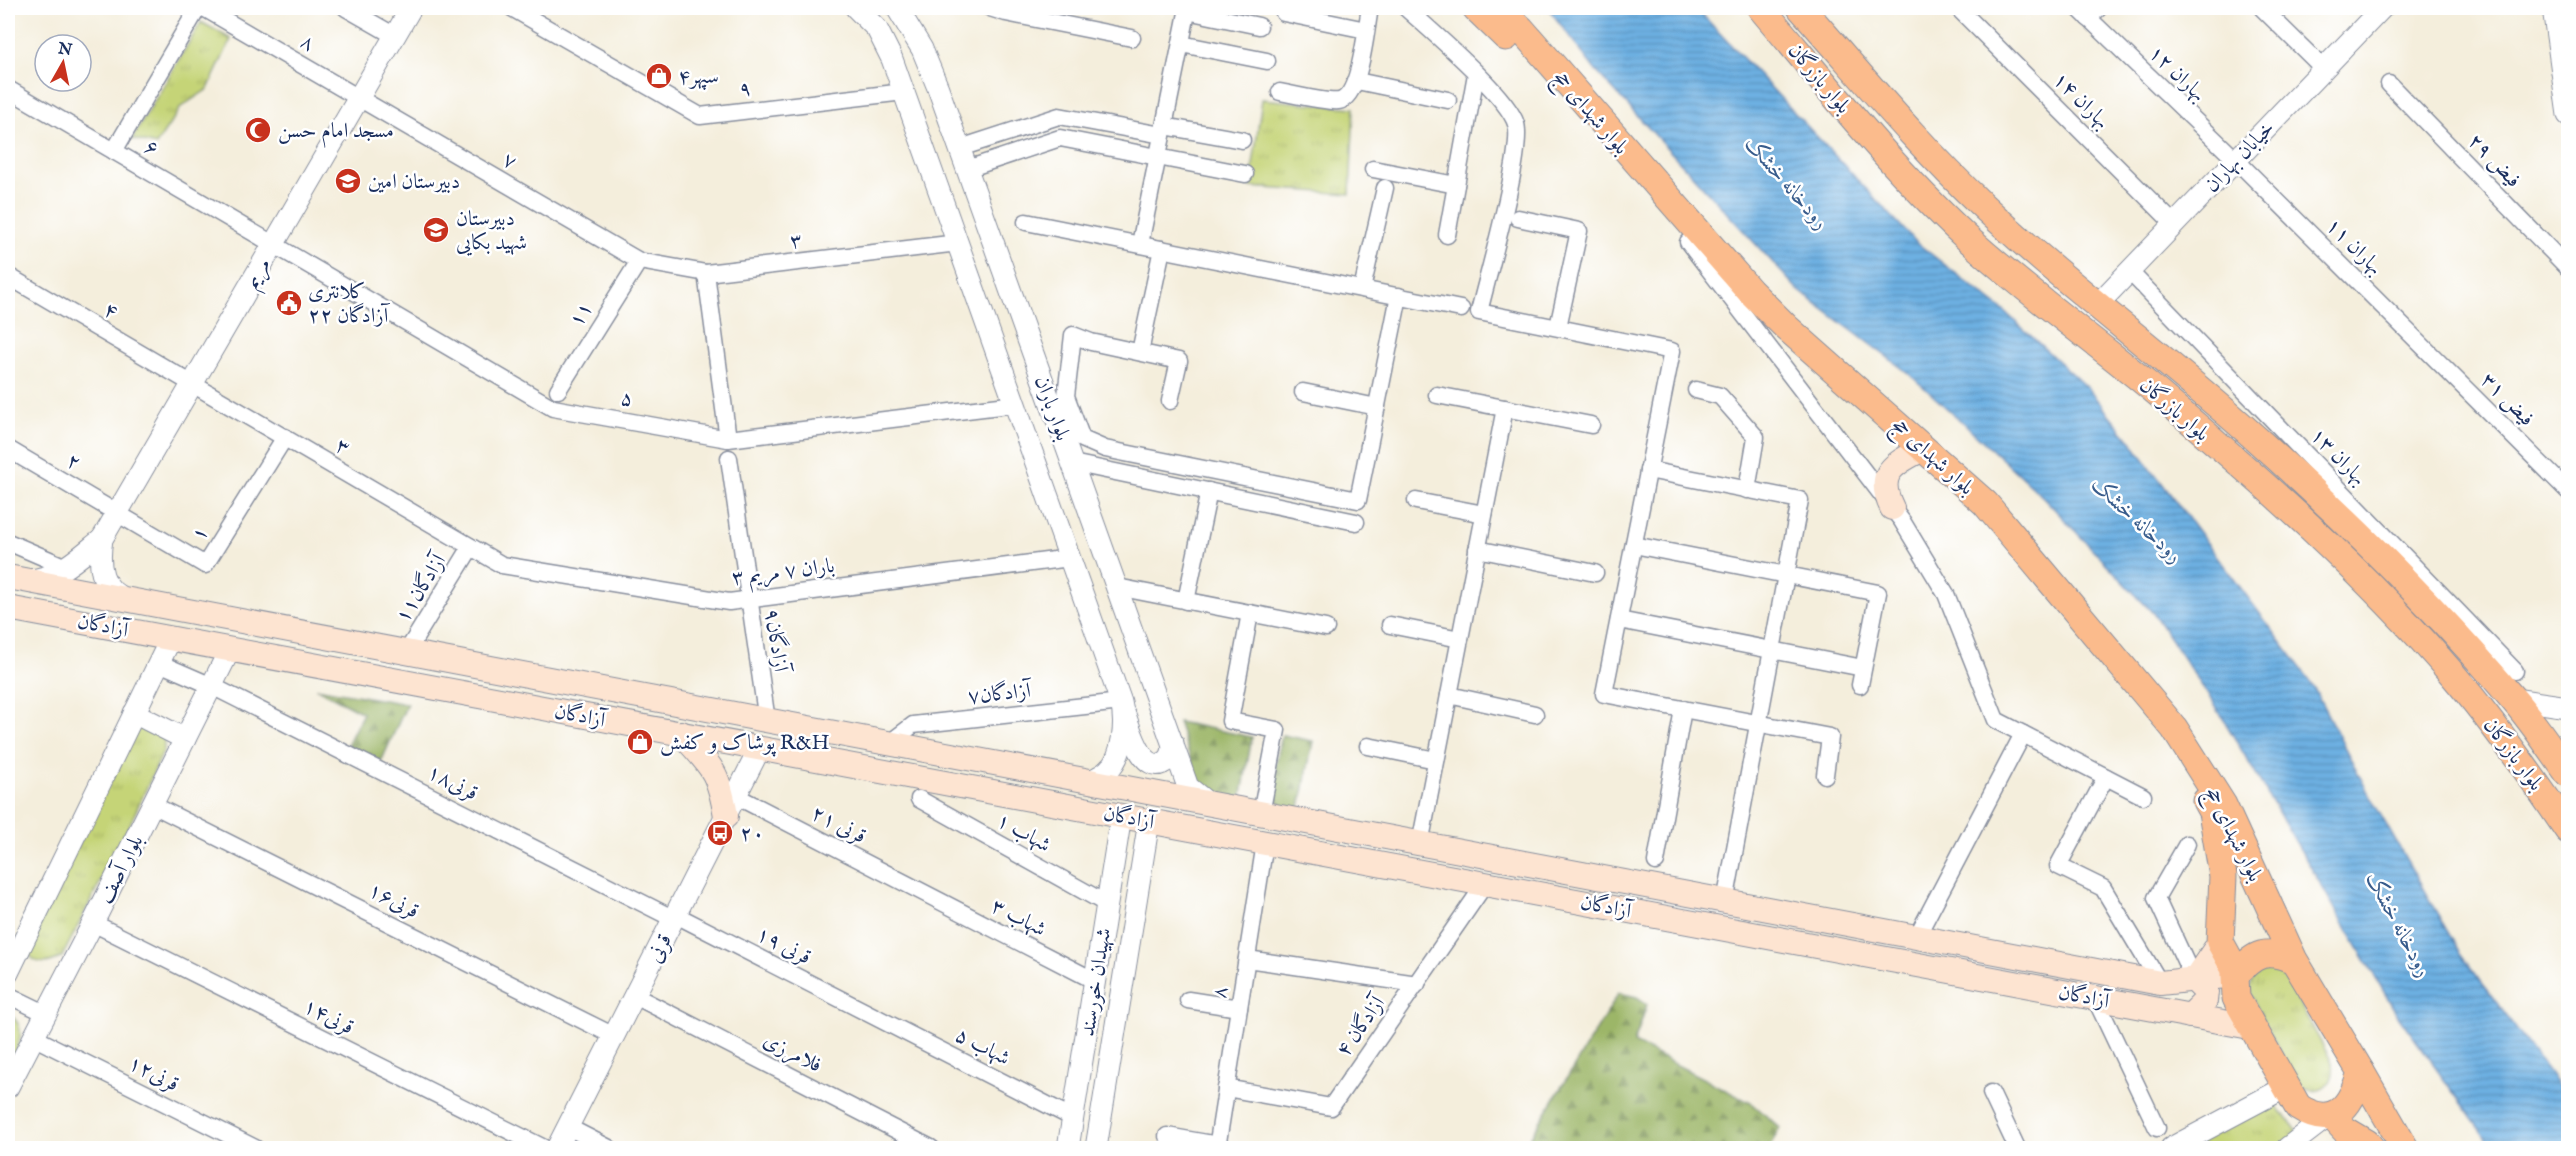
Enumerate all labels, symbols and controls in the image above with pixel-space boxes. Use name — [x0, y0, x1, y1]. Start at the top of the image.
street label: ۸ — [295, 29, 319, 58]
north arrow — [33, 33, 93, 93]
street label: بلوار بازرگان — [1781, 37, 1857, 120]
text: N — [56, 39, 74, 61]
street label: بهاران ۱۲ — [2142, 40, 2212, 108]
shop icon: سپهر۴ — [644, 61, 674, 91]
place label: سپهر۴ — [678, 64, 719, 91]
street label: بلوار شهدای حج — [1544, 65, 1634, 163]
street label: بهاران ۱۴ — [2047, 67, 2115, 135]
street label: ۹ — [737, 75, 753, 104]
mosque icon: مسجد امام حسن — [243, 115, 273, 145]
street label: خیابان بهاران — [2199, 115, 2281, 199]
place label: مسجد امام حسن — [278, 118, 394, 148]
street label: فیض ۲۹ — [2462, 128, 2526, 194]
water label: رودخانه خشک — [1738, 131, 1835, 236]
street label: ۶ — [139, 134, 163, 163]
street label: ۷ — [497, 147, 521, 176]
school or university icon: دبیرستان امین — [333, 166, 363, 196]
place label: دبیرستان امین — [368, 169, 460, 196]
place label: دبیرستان شهید بکایی — [456, 206, 527, 257]
street label: بهاران ۱۱ — [2320, 213, 2388, 281]
school or university icon: دبیرستان شهید بکایی — [421, 215, 451, 245]
street label: ۳ — [788, 227, 804, 256]
street label: مریم — [239, 253, 280, 296]
place label: کلانتری ۲۲ آزادگان — [308, 279, 391, 330]
public building icon: کلانتری ۲۲ آزادگان — [274, 288, 304, 318]
street label: ۴ — [98, 297, 122, 326]
street label: ۱۱ — [563, 297, 599, 332]
street label: فیض ۳۱ — [2474, 367, 2540, 433]
street label: بلوار باران — [1027, 372, 1076, 445]
street label: بلوار بازرگان — [2133, 372, 2215, 448]
street label: ۵ — [618, 385, 635, 414]
street label: بلوار شهدای حج — [1883, 413, 1979, 504]
street label: بهاران ۱۳ — [2304, 422, 2372, 492]
street label: ۳ — [330, 433, 354, 462]
street label: ۲ — [61, 448, 85, 477]
water label: رودخانه خشک — [2085, 471, 2188, 570]
street label: ۱ — [186, 521, 215, 546]
street label: آزادگان۱۱ — [389, 547, 454, 628]
street label: باران ۷ مریم ۳ — [730, 553, 837, 595]
street label: آزادگان — [75, 607, 133, 645]
street label: آزادگان۹ — [757, 607, 795, 676]
street label: آزادگان۷ — [966, 677, 1035, 711]
street label: آزادگان — [552, 697, 610, 735]
street label: بلوار بازرگان — [2477, 713, 2550, 797]
shop icon: پوشاک و کفش R&H — [625, 727, 655, 757]
place label: پوشاک و کفش R&H — [660, 730, 830, 757]
street label: قرنی۱۸ — [422, 759, 482, 807]
street label: بلوار شهدای حج — [2195, 783, 2268, 888]
street label: آزادگان — [1101, 799, 1159, 837]
street label: قرنی ۲۱ — [806, 800, 870, 851]
street label: شهاب ۱ — [991, 807, 1055, 859]
bus stop icon: ۲۰ — [705, 818, 735, 848]
place label: ۲۰ — [740, 821, 765, 848]
street label: بلوار آصف — [92, 830, 150, 909]
water label: رودخانه خشک — [2359, 868, 2438, 982]
street label: قرنی۱۶ — [363, 877, 423, 925]
street label: آزادگان — [1578, 888, 1636, 926]
street label: شهاب ۳ — [986, 893, 1050, 944]
street label: قرنی ۱۹ — [751, 921, 815, 972]
street label: شهیدان خورسند — [1075, 926, 1118, 1038]
street label: قرنی — [642, 930, 679, 968]
street label: آزادگان — [2056, 978, 2114, 1016]
street label: ۸ — [1206, 984, 1235, 1000]
street label: آزادگان ۴ — [1330, 989, 1393, 1062]
street label: قرنی۱۴ — [298, 993, 358, 1041]
street label: شهاب ۵ — [950, 1022, 1014, 1073]
street label: فلامرزی — [758, 1027, 826, 1080]
street label: قرنی۱۲ — [123, 1050, 183, 1098]

